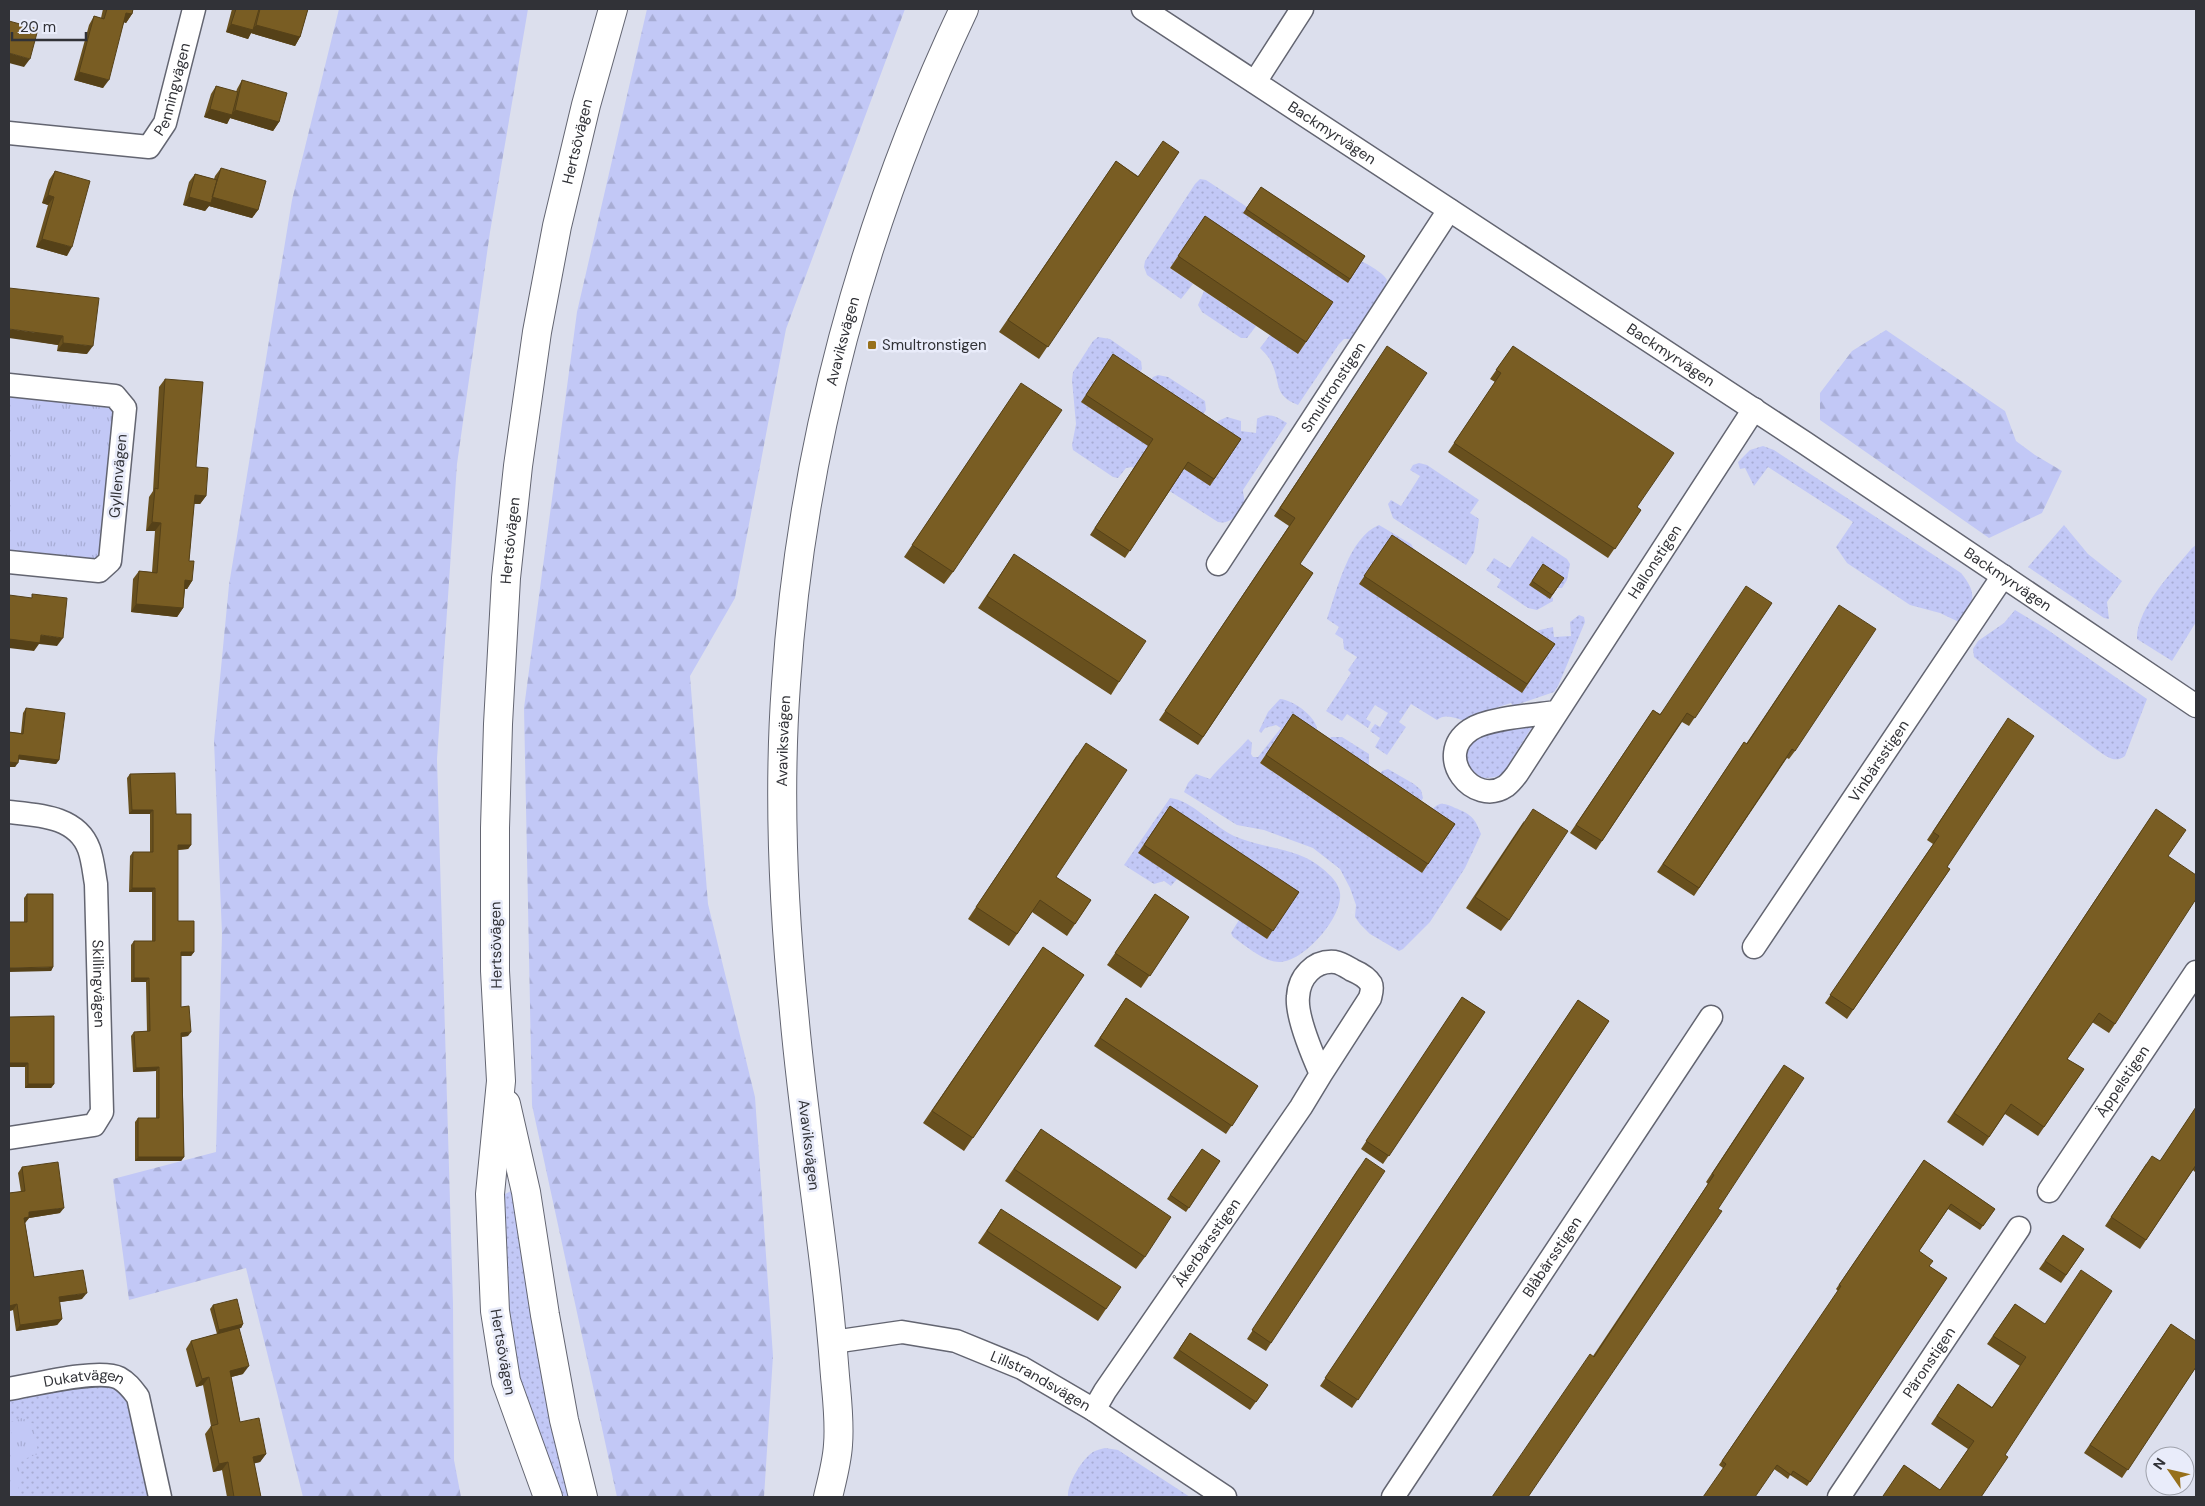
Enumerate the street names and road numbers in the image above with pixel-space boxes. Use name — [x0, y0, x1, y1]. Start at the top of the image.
street label: Penningvägen — [149, 41, 195, 140]
street label: Hertsövägen — [557, 96, 597, 186]
street label: Backmyrvägen — [1284, 97, 1380, 169]
street label: Avaviksvägen — [821, 294, 864, 388]
street label: Backmyrvägen — [1623, 319, 1719, 391]
street label: Smultronstigen — [1296, 338, 1370, 437]
street label: Gyllenvägen — [104, 433, 132, 519]
street label: Hertsövägen — [496, 496, 525, 584]
street label: Hallonstigen — [1623, 521, 1686, 603]
street label: Backmyrvägen — [1960, 543, 2055, 616]
street label: Avaviksvägen — [772, 695, 795, 787]
street label: Vinbärsstigen — [1844, 716, 1914, 806]
street label: Hertsövägen — [485, 901, 507, 989]
street label: Skillingvägen — [87, 939, 110, 1028]
street label: Äppelstigen — [2091, 1042, 2154, 1121]
street label: Avaviksvägen — [794, 1098, 824, 1192]
street label: Åkerbärsstigen — [1170, 1194, 1245, 1291]
street label: Blåbärsstigen — [1518, 1213, 1586, 1301]
street label: Hertsövägen — [486, 1307, 520, 1397]
street label: Päronstigen — [1898, 1323, 1960, 1402]
street label: Lillstrandsvägen — [987, 1346, 1094, 1416]
street label: Dukatvägen — [42, 1365, 128, 1392]

